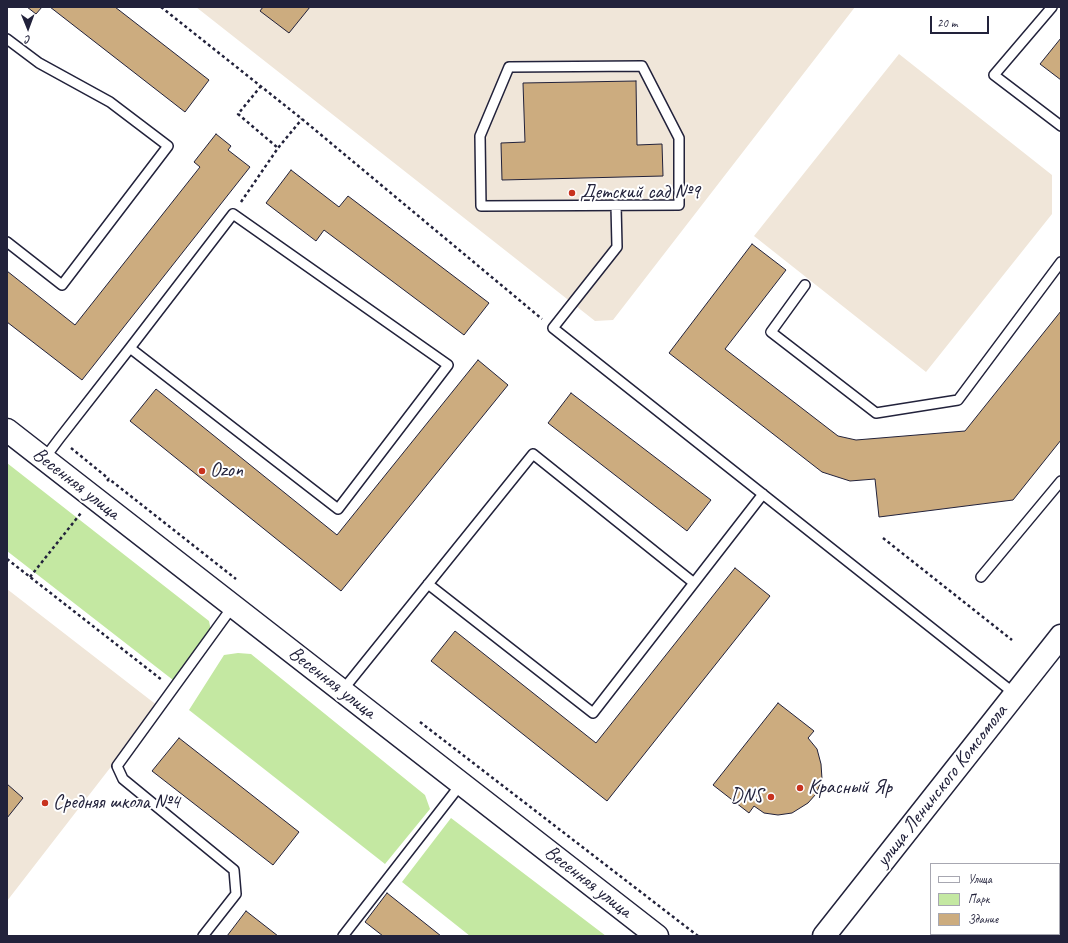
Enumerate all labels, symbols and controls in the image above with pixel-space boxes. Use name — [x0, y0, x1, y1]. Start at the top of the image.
north arrow — [8, 8, 48, 48]
scale bar — [932, 8, 991, 34]
text: 20 m — [937, 15, 957, 31]
text: С — [25, 33, 31, 47]
place label: Детский сад №9 — [580, 181, 700, 205]
marker: Детский сад №9 — [567, 188, 577, 198]
street label: Весенняя улица — [28, 443, 124, 525]
place label: Ozon — [210, 459, 243, 483]
marker: Ozon — [197, 466, 207, 476]
street label: Весенняя улица — [284, 642, 380, 724]
street label: улица Ленинского Комсомола — [871, 700, 1013, 872]
place label: Красный Яр — [808, 776, 892, 800]
marker: Красный Яр — [795, 783, 805, 793]
place label: DNS — [730, 785, 763, 809]
place label: Средняя школа №4 — [53, 791, 180, 815]
marker: DNS — [766, 792, 776, 802]
marker: Средняя школа №4 — [40, 798, 50, 808]
street label: Весенняя улица — [540, 841, 636, 923]
legend — [930, 863, 1060, 935]
text: Улица — [968, 871, 992, 887]
text: Парк — [968, 891, 989, 907]
text: Здание — [968, 911, 998, 927]

